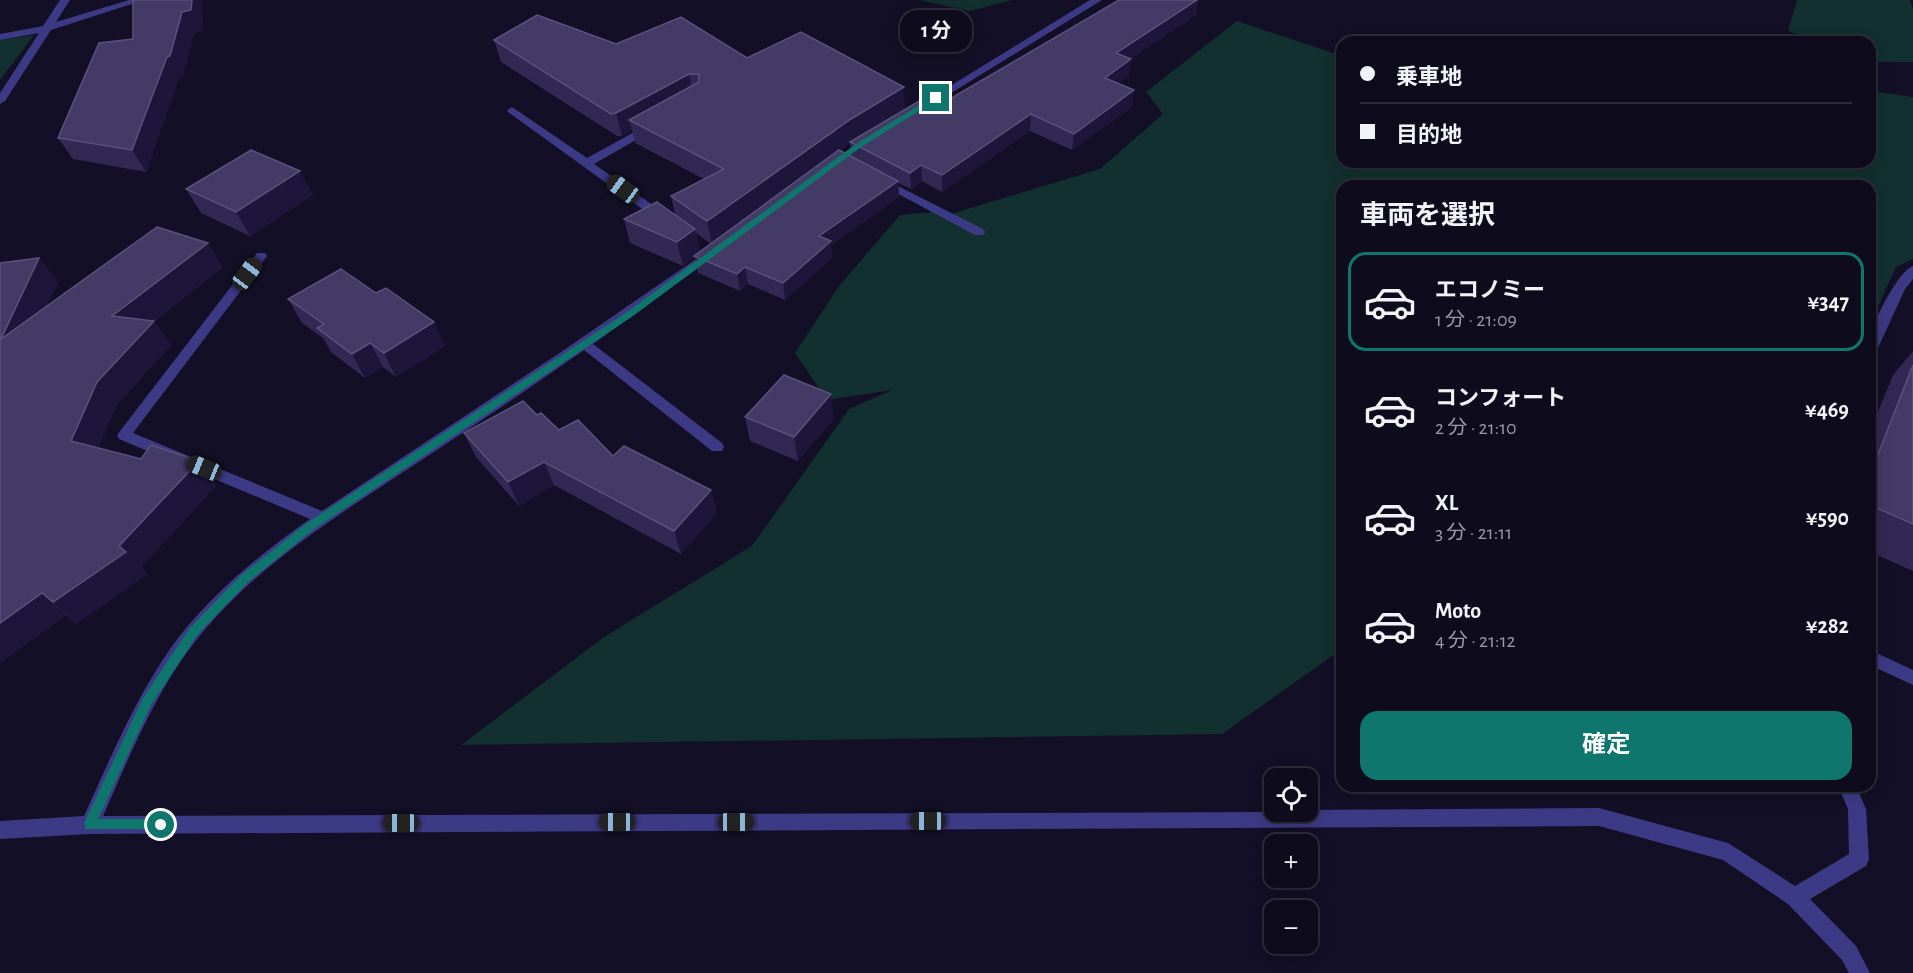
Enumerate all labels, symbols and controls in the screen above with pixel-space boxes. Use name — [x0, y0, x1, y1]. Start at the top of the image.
callout: 1 分 — [900, 11, 972, 53]
text: 1 分 — [921, 21, 951, 41]
text: 乗車地 — [1396, 66, 1462, 88]
route end — [922, 84, 949, 111]
text: 目的地 — [1396, 124, 1462, 146]
car — [603, 171, 643, 207]
text: 車両を選択 — [1360, 202, 1495, 229]
car — [229, 254, 265, 294]
icon: car — [1363, 275, 1417, 329]
text: エコノミー — [1435, 279, 1545, 301]
text: ¥347 — [1807, 291, 1849, 313]
text: 1 分 · 21:09 — [1435, 310, 1517, 330]
icon: car — [1363, 383, 1417, 437]
text: コンフォート — [1435, 387, 1566, 409]
text: ¥469 — [1805, 399, 1849, 421]
text: 2 分 · 21:10 — [1435, 418, 1517, 438]
car — [184, 453, 224, 483]
icon: car — [1363, 491, 1417, 545]
text: XL — [1435, 492, 1458, 514]
text: ¥590 — [1806, 507, 1849, 529]
text: 3 分 · 21:11 — [1435, 523, 1512, 543]
icon: car — [1363, 599, 1417, 653]
text: Moto — [1435, 600, 1481, 622]
text: ¥282 — [1806, 615, 1849, 637]
text: 4 分 · 21:12 — [1435, 631, 1516, 651]
button: 確定 — [1360, 711, 1852, 780]
map controls — [1264, 768, 1318, 954]
button: locate — [1264, 768, 1318, 822]
route start — [147, 811, 174, 838]
car — [910, 812, 946, 830]
car — [599, 813, 635, 831]
car — [718, 813, 754, 831]
car — [383, 814, 419, 832]
button: + — [1264, 834, 1318, 888]
button: − — [1264, 900, 1318, 954]

